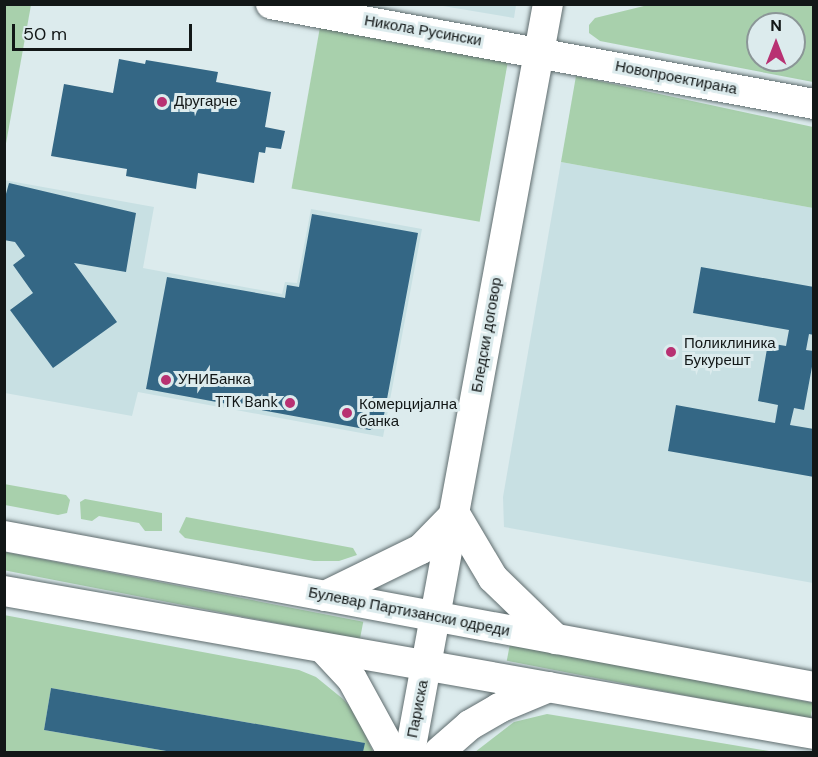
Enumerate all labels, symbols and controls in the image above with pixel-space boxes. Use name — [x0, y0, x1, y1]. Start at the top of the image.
scale bar — [15, 12, 195, 50]
street label: Никола Русински — [363, 12, 483, 50]
north arrow — [746, 12, 806, 72]
text: N — [770, 15, 782, 36]
text: 50 m — [23, 22, 67, 46]
street label: Новопроектирана — [614, 57, 738, 99]
place label: Другарче — [174, 93, 237, 111]
marker: Другарче — [155, 95, 169, 109]
street label: Бледски договор — [468, 276, 506, 394]
place label: Поликлиника Букурешт — [684, 334, 776, 369]
marker: Поликлиника Букурешт — [662, 343, 680, 361]
place label: УНИБанка — [178, 371, 251, 389]
marker: УНИБанка — [159, 373, 173, 387]
place label: TTK Bank — [215, 394, 278, 412]
place label: Комерцијална банка — [359, 395, 457, 430]
marker: TTK Bank — [283, 396, 297, 410]
marker: Комерцијална банка — [340, 406, 354, 420]
street label: Булевар Партизански одреди — [307, 584, 511, 640]
street label: Париска — [404, 679, 432, 739]

